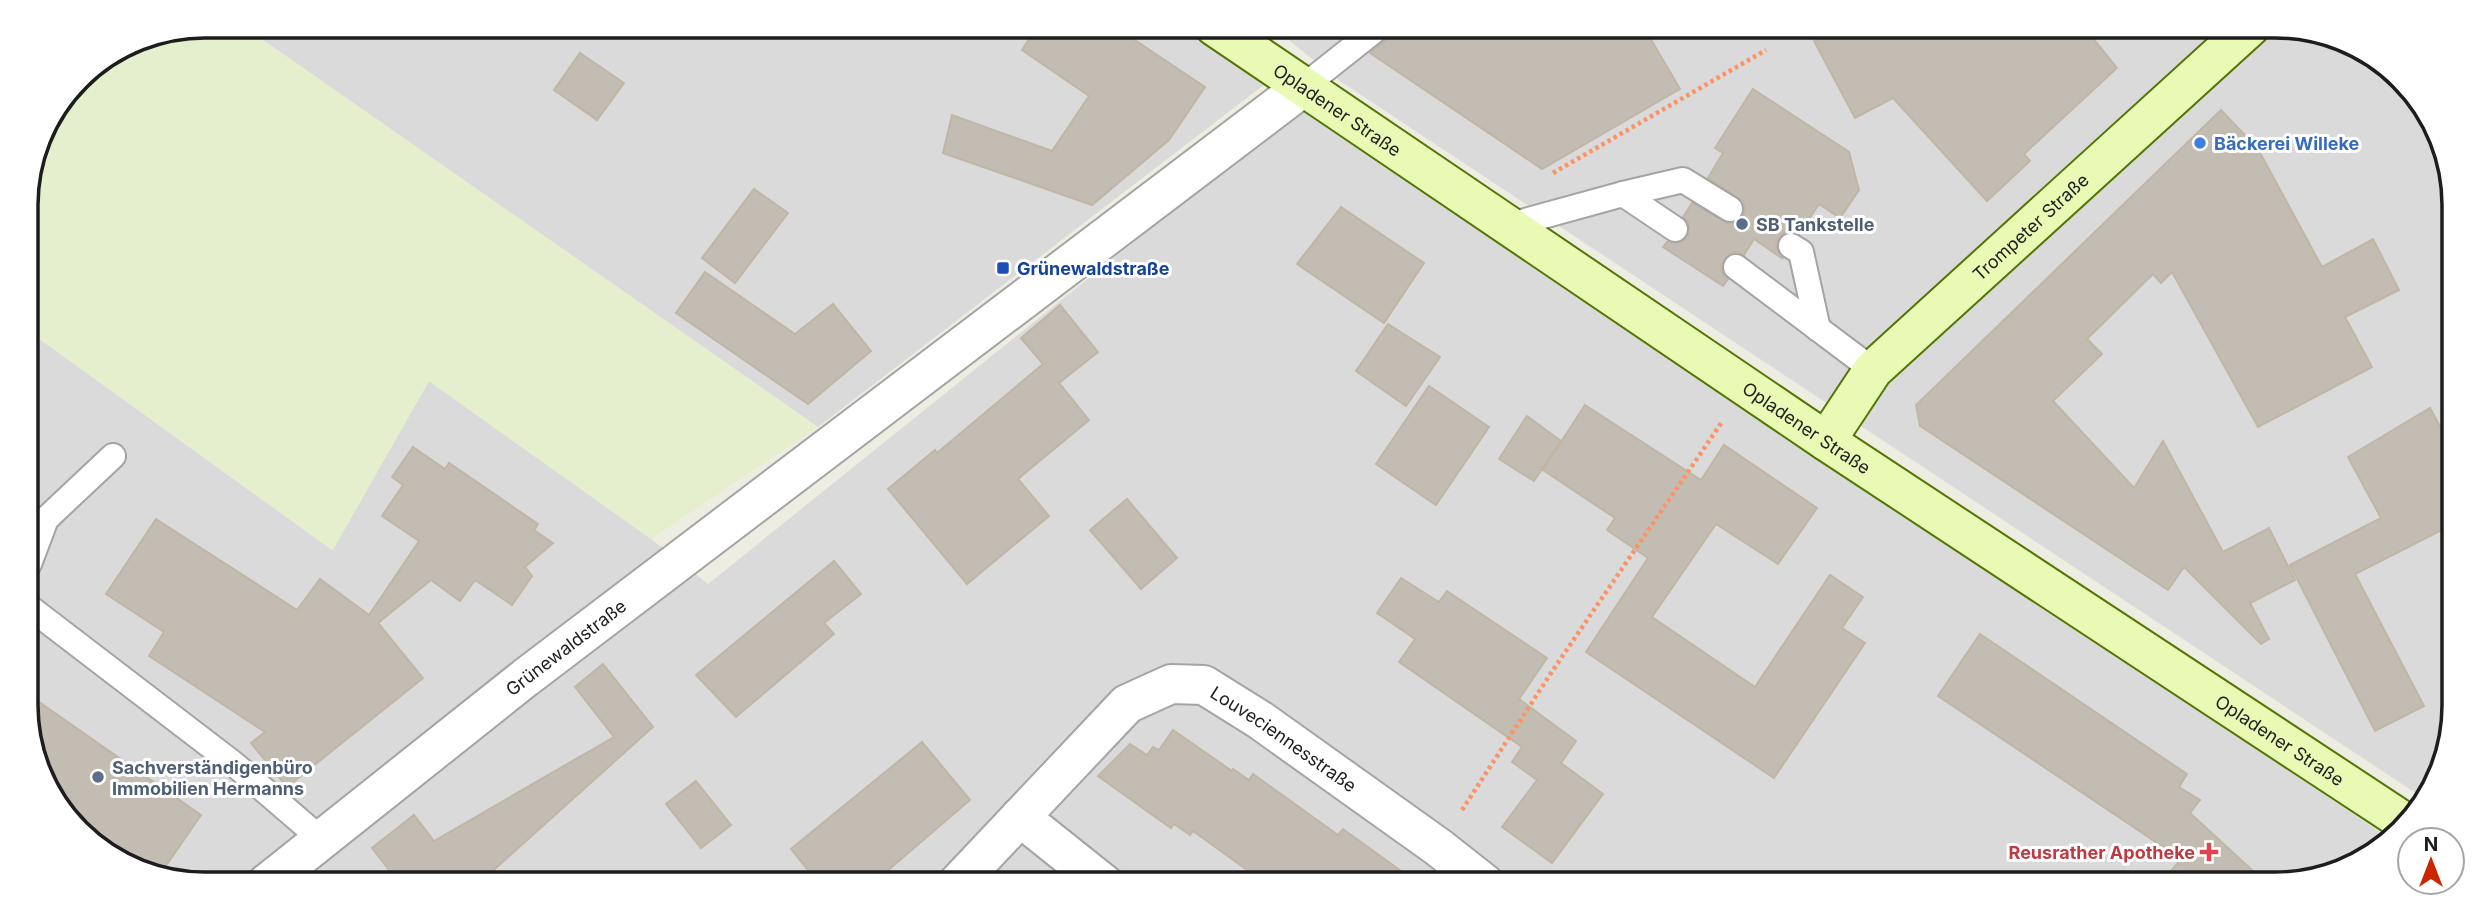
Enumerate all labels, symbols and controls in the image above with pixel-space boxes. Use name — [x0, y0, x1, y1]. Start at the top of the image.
street label: Opladener Straße — [1269, 59, 1405, 160]
place label: Bäckerei Willeke — [2214, 133, 2360, 154]
marker: Bäckerei Willeke — [2192, 135, 2208, 151]
street label: Trompeter Straße — [1968, 169, 2093, 285]
place label: SB Tankstelle — [1756, 214, 1875, 235]
marker: SB Tankstelle — [1734, 216, 1750, 232]
place label: Grünewaldstraße — [1017, 258, 1170, 279]
marker: Grünewaldstraße — [995, 260, 1011, 276]
street label: Opladener Straße — [1739, 377, 1875, 478]
street label: Grünewaldstraße — [501, 595, 630, 700]
street label: Louveciennesstraße — [1207, 681, 1361, 796]
street label: Opladener Straße — [2212, 690, 2348, 790]
place label: Sachverständigenbüro Immobilien Hermanns — [112, 757, 313, 799]
marker: Sachverständigenbüro Immobilien Hermanns — [90, 769, 106, 785]
north arrow — [2396, 826, 2466, 896]
text: N — [2424, 833, 2438, 856]
place label: Reusrather Apotheke — [2009, 842, 2195, 863]
marker: Reusrather Apotheke — [2201, 844, 2217, 860]

